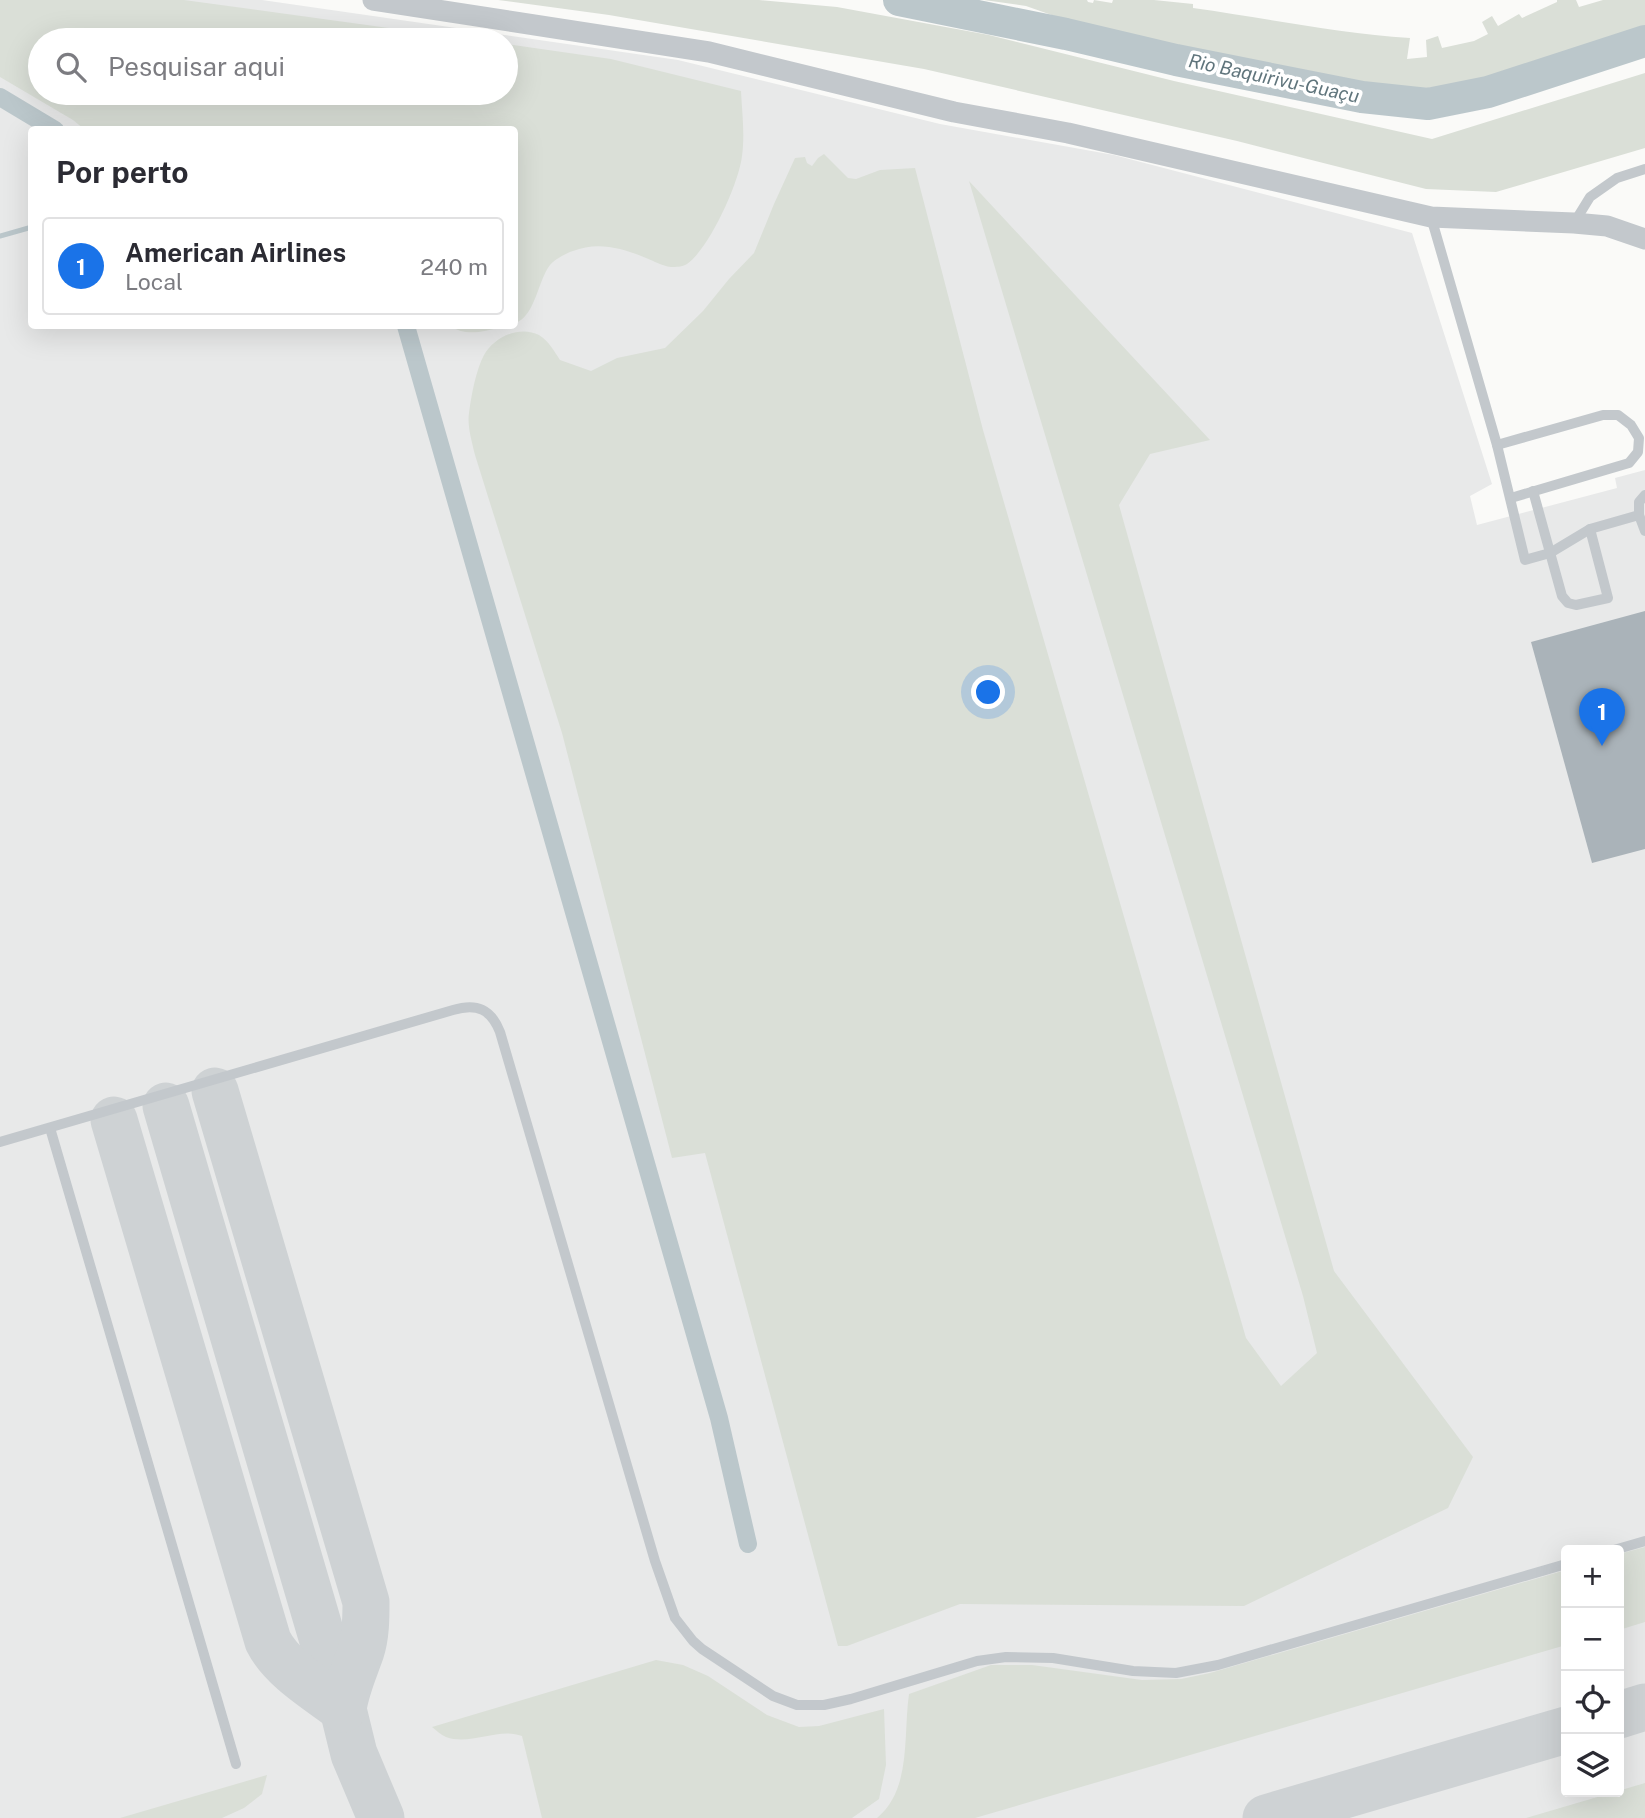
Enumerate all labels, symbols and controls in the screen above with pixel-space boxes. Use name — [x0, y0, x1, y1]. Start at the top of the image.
search box — [28, 28, 518, 105]
icon: search — [52, 48, 90, 86]
water label: Rio Baquirivu-Guaçu — [1187, 49, 1361, 107]
text: Pesquisar aqui — [108, 51, 285, 82]
text: Por perto — [56, 154, 188, 190]
text: American Airlines — [125, 237, 346, 268]
text: 1 — [76, 253, 86, 280]
text: 240 m — [420, 253, 488, 280]
text: Local — [125, 268, 183, 295]
your location — [971, 675, 1005, 709]
pin: 1 — [1579, 688, 1625, 746]
map controls — [1561, 1545, 1624, 1797]
button: + — [1561, 1545, 1624, 1608]
button: − — [1561, 1608, 1624, 1671]
button: locate — [1561, 1671, 1624, 1734]
button: layers — [1561, 1734, 1624, 1797]

